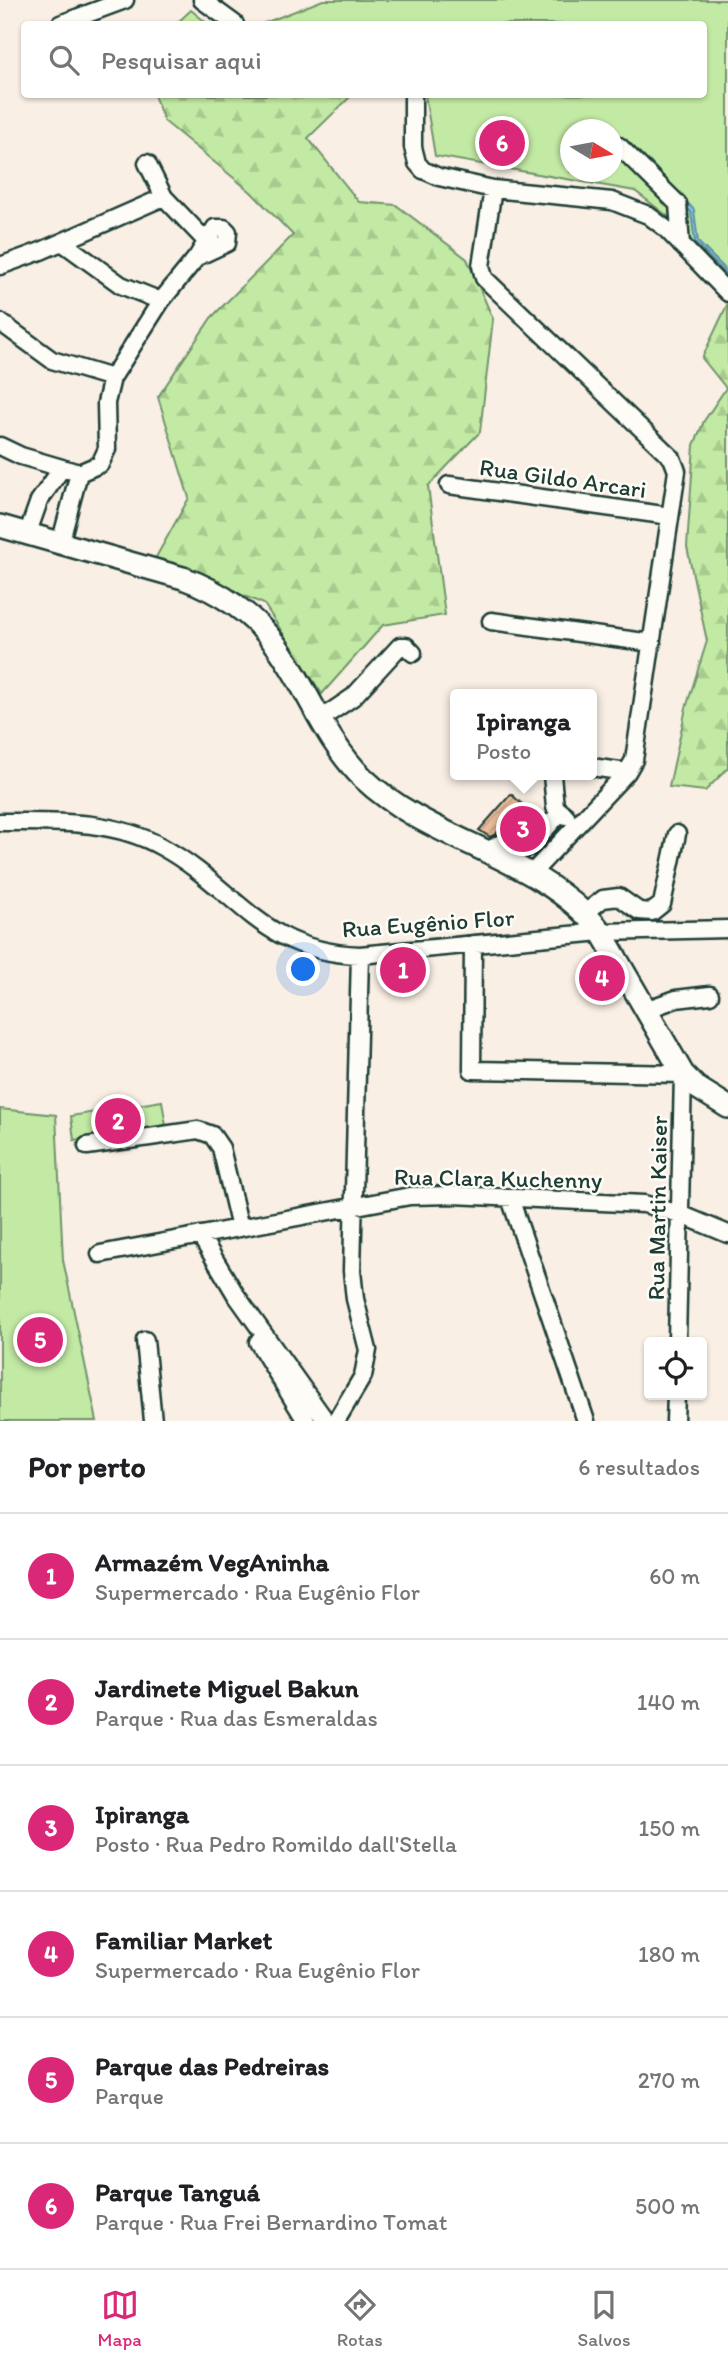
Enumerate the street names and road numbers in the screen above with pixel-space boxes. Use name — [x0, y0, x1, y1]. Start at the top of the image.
street label: Rua Gildo Arcari — [478, 452, 648, 504]
street label: Rua Eugênio Flor — [341, 902, 516, 943]
street label: Rua Martin Kaiser — [641, 1115, 673, 1301]
street label: Rua Clara Kuchenny — [394, 1162, 602, 1194]

